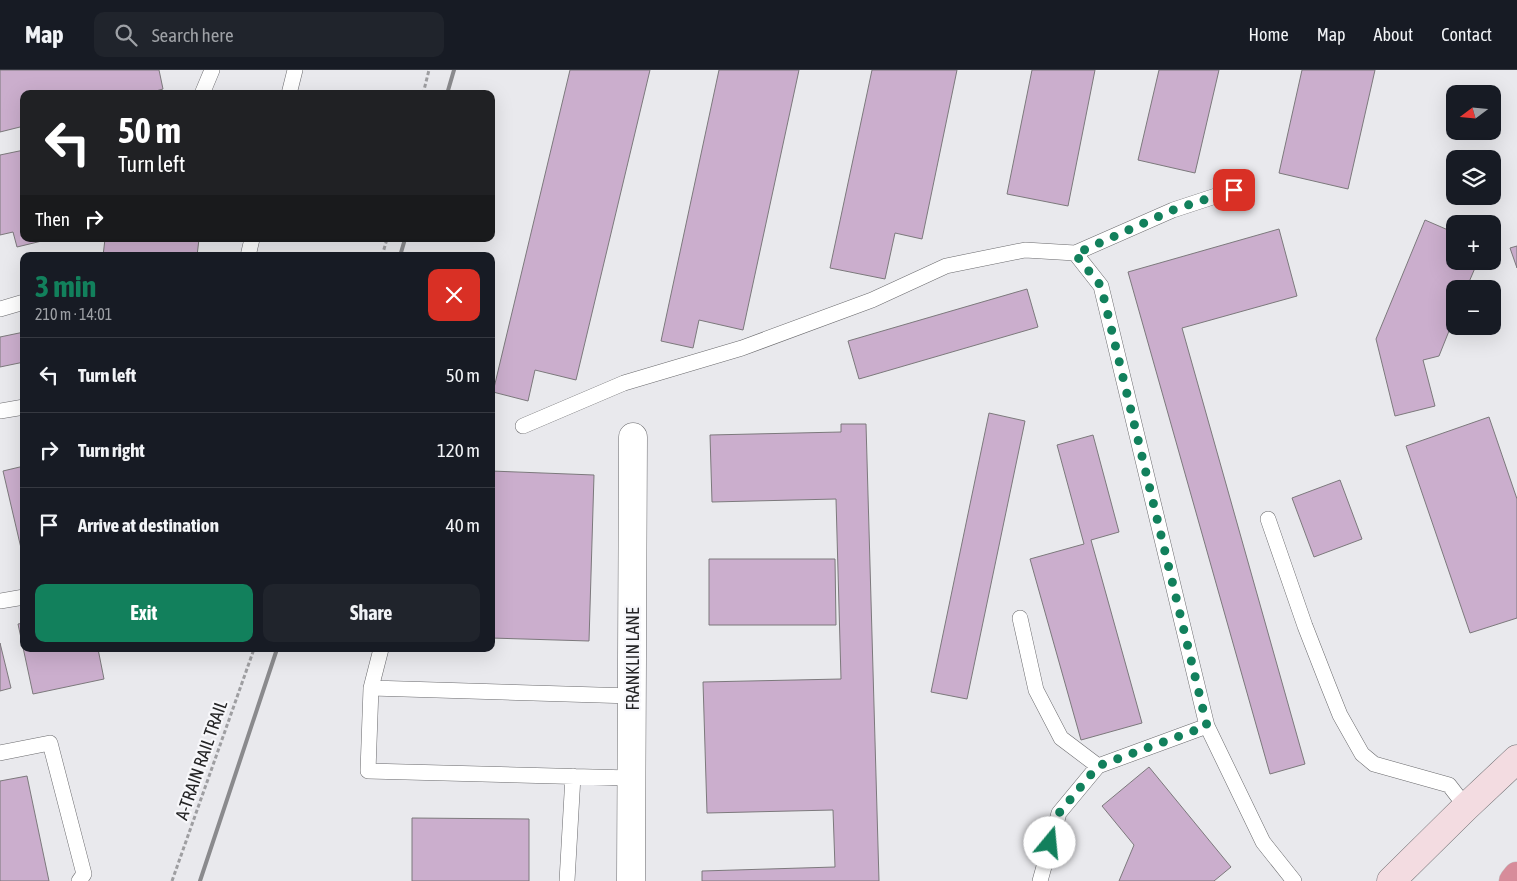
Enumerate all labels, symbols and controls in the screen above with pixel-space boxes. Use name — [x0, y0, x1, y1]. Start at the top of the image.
search box — [94, 12, 444, 57]
text: Map — [25, 21, 64, 48]
icon: search — [112, 21, 140, 49]
text: Search here — [152, 24, 234, 46]
text: Home — [1249, 24, 1289, 45]
text: Map — [1317, 24, 1346, 45]
text: About — [1374, 24, 1413, 45]
text: Contact — [1441, 24, 1492, 45]
north arrow — [1446, 85, 1501, 140]
map controls — [1446, 85, 1501, 335]
icon: left — [35, 110, 100, 175]
text: 50 m — [118, 110, 181, 150]
button: layers — [1446, 150, 1501, 205]
text: Turn left — [118, 151, 185, 177]
pin — [1213, 169, 1255, 211]
icon: arrive — [1220, 176, 1248, 204]
icon: right — [80, 205, 108, 233]
text: Then — [35, 208, 70, 230]
button: + — [1446, 215, 1501, 270]
text: 3 min — [35, 269, 96, 303]
button: close — [428, 269, 480, 321]
button: − — [1446, 280, 1501, 335]
text: 210 m · 14:01 — [35, 305, 112, 323]
icon: left — [35, 361, 63, 389]
text: Turn left — [78, 364, 136, 386]
text: 50 m — [446, 364, 480, 386]
icon: right — [35, 436, 63, 464]
text: Turn right — [78, 439, 145, 461]
text: 120 m — [437, 439, 480, 461]
icon: arrive — [35, 511, 63, 539]
text: Arrive at destination — [78, 514, 219, 536]
text: 40 m — [446, 514, 480, 536]
button: Exit — [35, 584, 253, 642]
button: Share — [263, 584, 480, 642]
street label: FRANKLIN LANE — [622, 607, 643, 711]
street label: A-TRAIN RAIL TRAIL — [171, 697, 231, 822]
position arrow — [1023, 816, 1075, 868]

